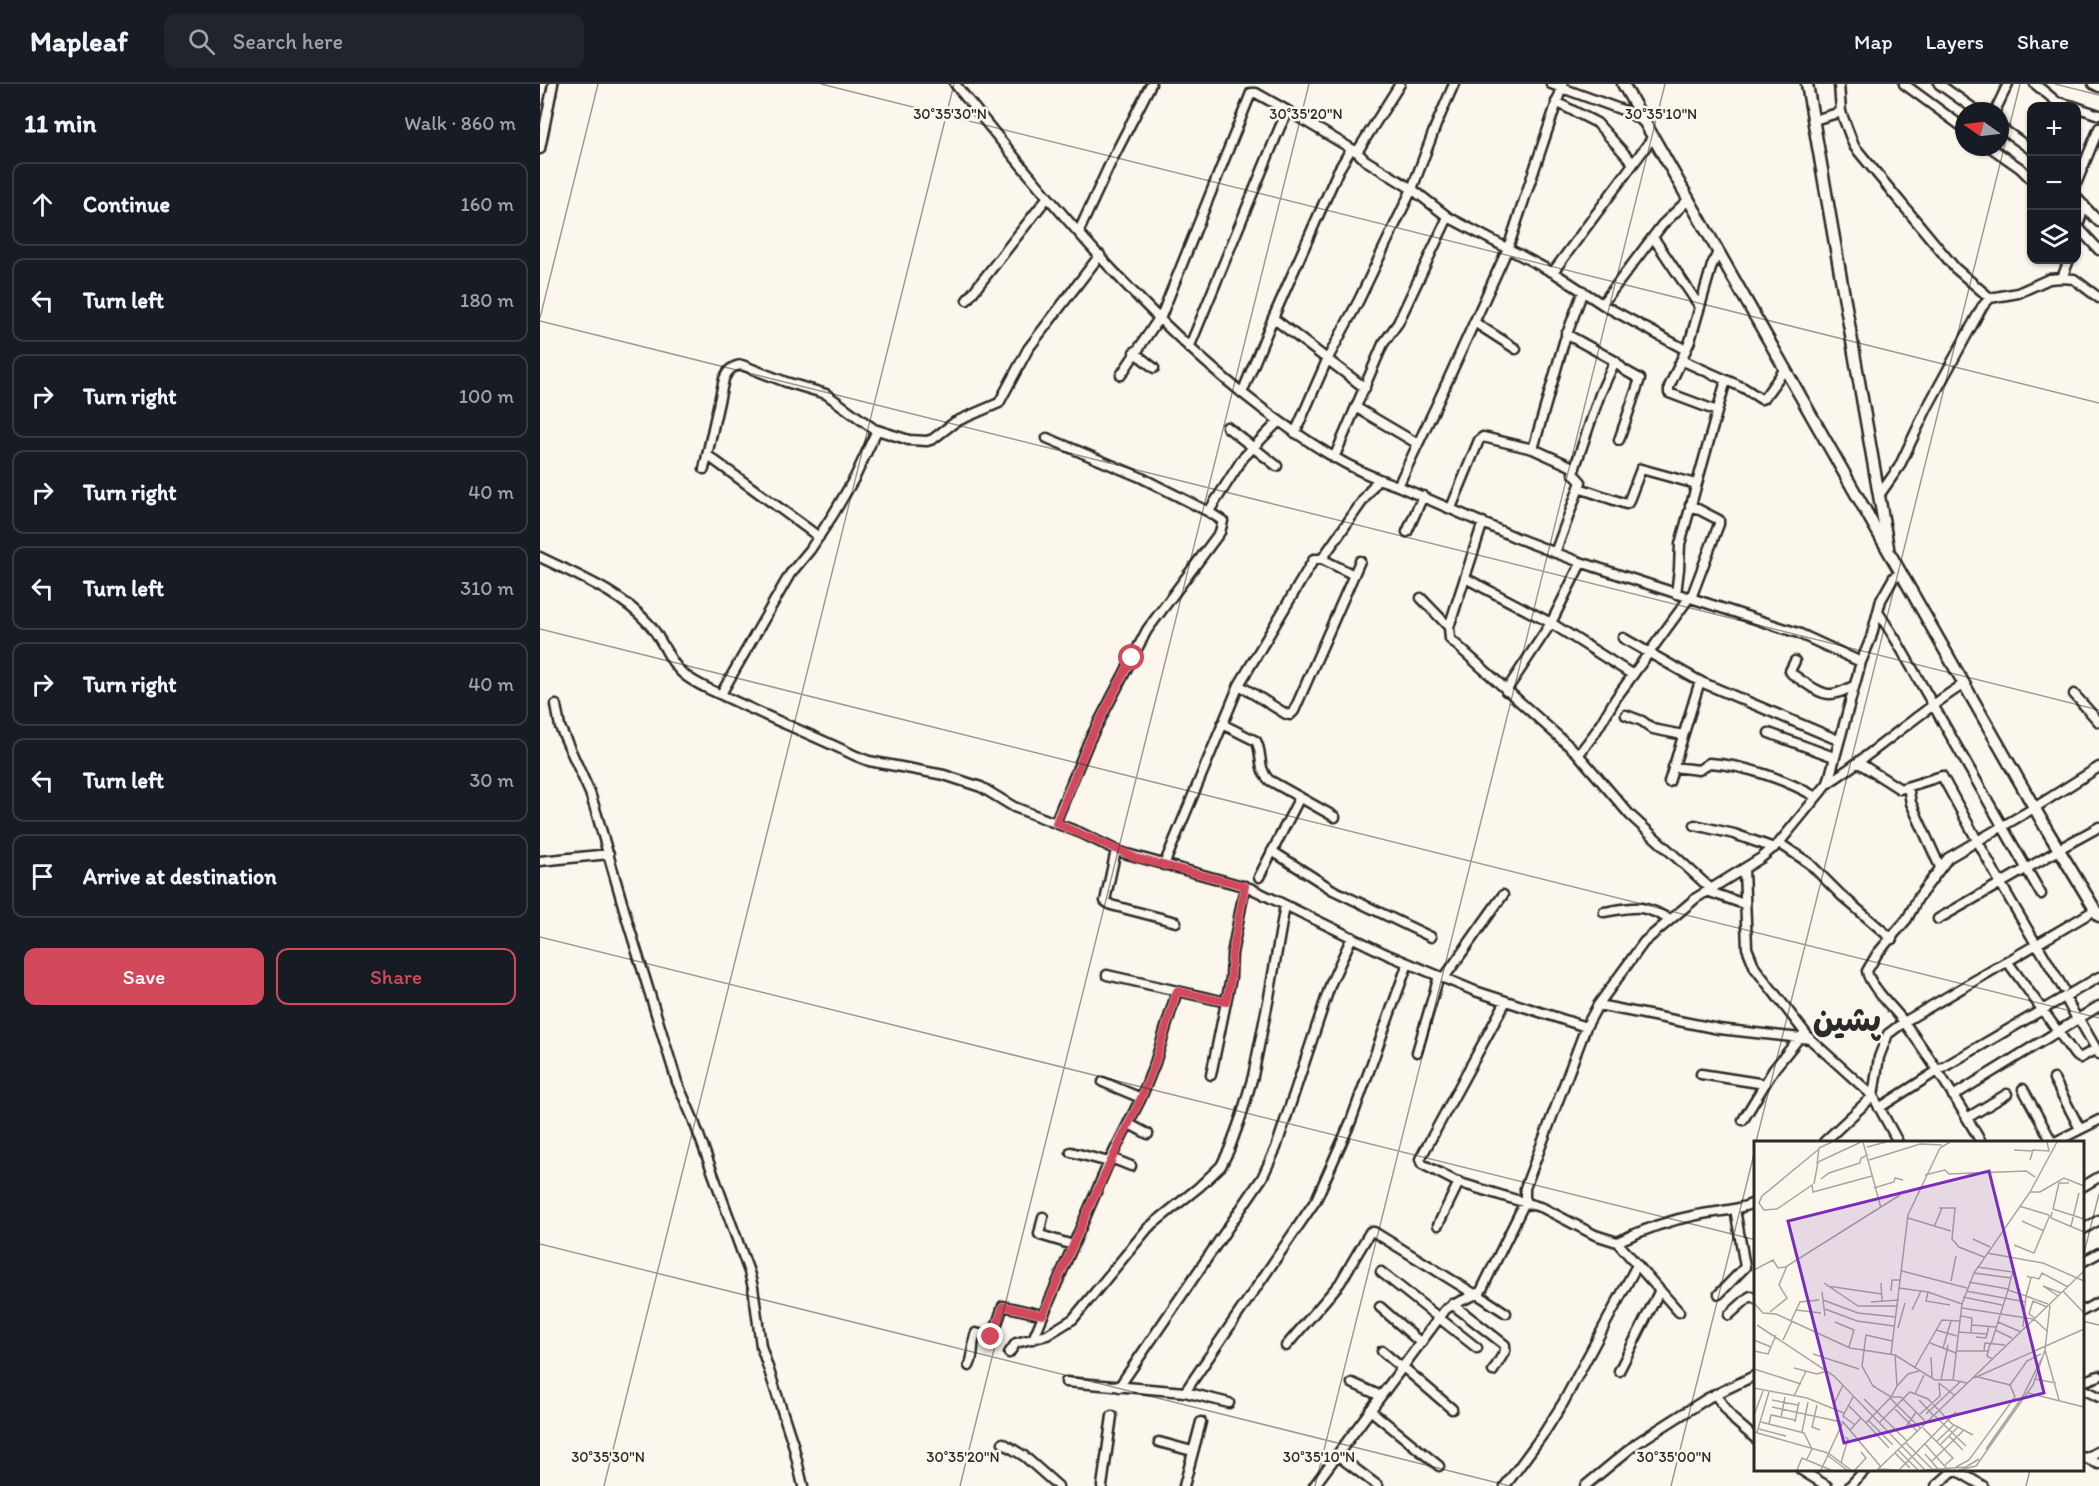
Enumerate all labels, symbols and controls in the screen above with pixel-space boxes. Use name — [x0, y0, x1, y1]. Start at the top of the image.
search box — [164, 14, 584, 68]
text: Mapleaf — [30, 24, 128, 58]
icon: search — [185, 25, 218, 58]
text: Search here — [233, 28, 343, 55]
text: Map — [1854, 29, 1893, 54]
text: Layers — [1926, 29, 1984, 54]
text: Share — [2017, 29, 2069, 54]
north arrow — [1955, 102, 2009, 156]
map controls — [2027, 102, 2081, 264]
button: + — [2027, 102, 2081, 156]
text: 30°35'30"N — [913, 105, 987, 123]
text: 30°35'20"N — [1269, 105, 1343, 123]
text: 30°35'10"N — [1625, 105, 1697, 123]
text: 11 min — [24, 107, 96, 139]
text: Walk · 860 m — [404, 111, 516, 135]
button: − — [2027, 156, 2081, 210]
icon: ahead — [26, 188, 59, 221]
text: Continue — [83, 191, 170, 218]
text: 160 m — [461, 192, 514, 216]
button: layers — [2027, 210, 2081, 264]
icon: left — [26, 284, 59, 317]
text: Turn left — [83, 287, 164, 314]
text: 180 m — [460, 288, 514, 312]
icon: right — [26, 380, 59, 413]
text: Turn right — [83, 383, 177, 410]
text: 100 m — [459, 384, 514, 408]
icon: right — [26, 476, 59, 509]
text: Turn right — [83, 479, 177, 506]
text: 40 m — [468, 480, 514, 504]
icon: left — [26, 572, 59, 605]
text: Turn left — [83, 575, 164, 602]
text: 310 m — [460, 576, 514, 600]
route start — [1118, 644, 1144, 670]
icon: right — [26, 668, 59, 701]
text: Turn right — [83, 671, 177, 698]
text: 40 m — [468, 672, 514, 696]
icon: left — [26, 764, 59, 797]
text: Turn left — [83, 767, 164, 794]
text: 30 m — [469, 768, 514, 792]
icon: arrive — [26, 860, 59, 893]
text: Arrive at destination — [83, 863, 277, 890]
button: Save — [24, 948, 264, 1005]
button: Share — [276, 948, 516, 1005]
district label: پشین — [1813, 1000, 1882, 1041]
inset map — [1754, 1141, 2084, 1471]
route end — [977, 1323, 1003, 1349]
text: 30°35'30"N — [571, 1448, 645, 1466]
text: 30°35'20"N — [926, 1448, 1000, 1466]
text: 30°35'10"N — [1283, 1448, 1355, 1466]
text: 30°35'00"N — [1637, 1448, 1711, 1466]

